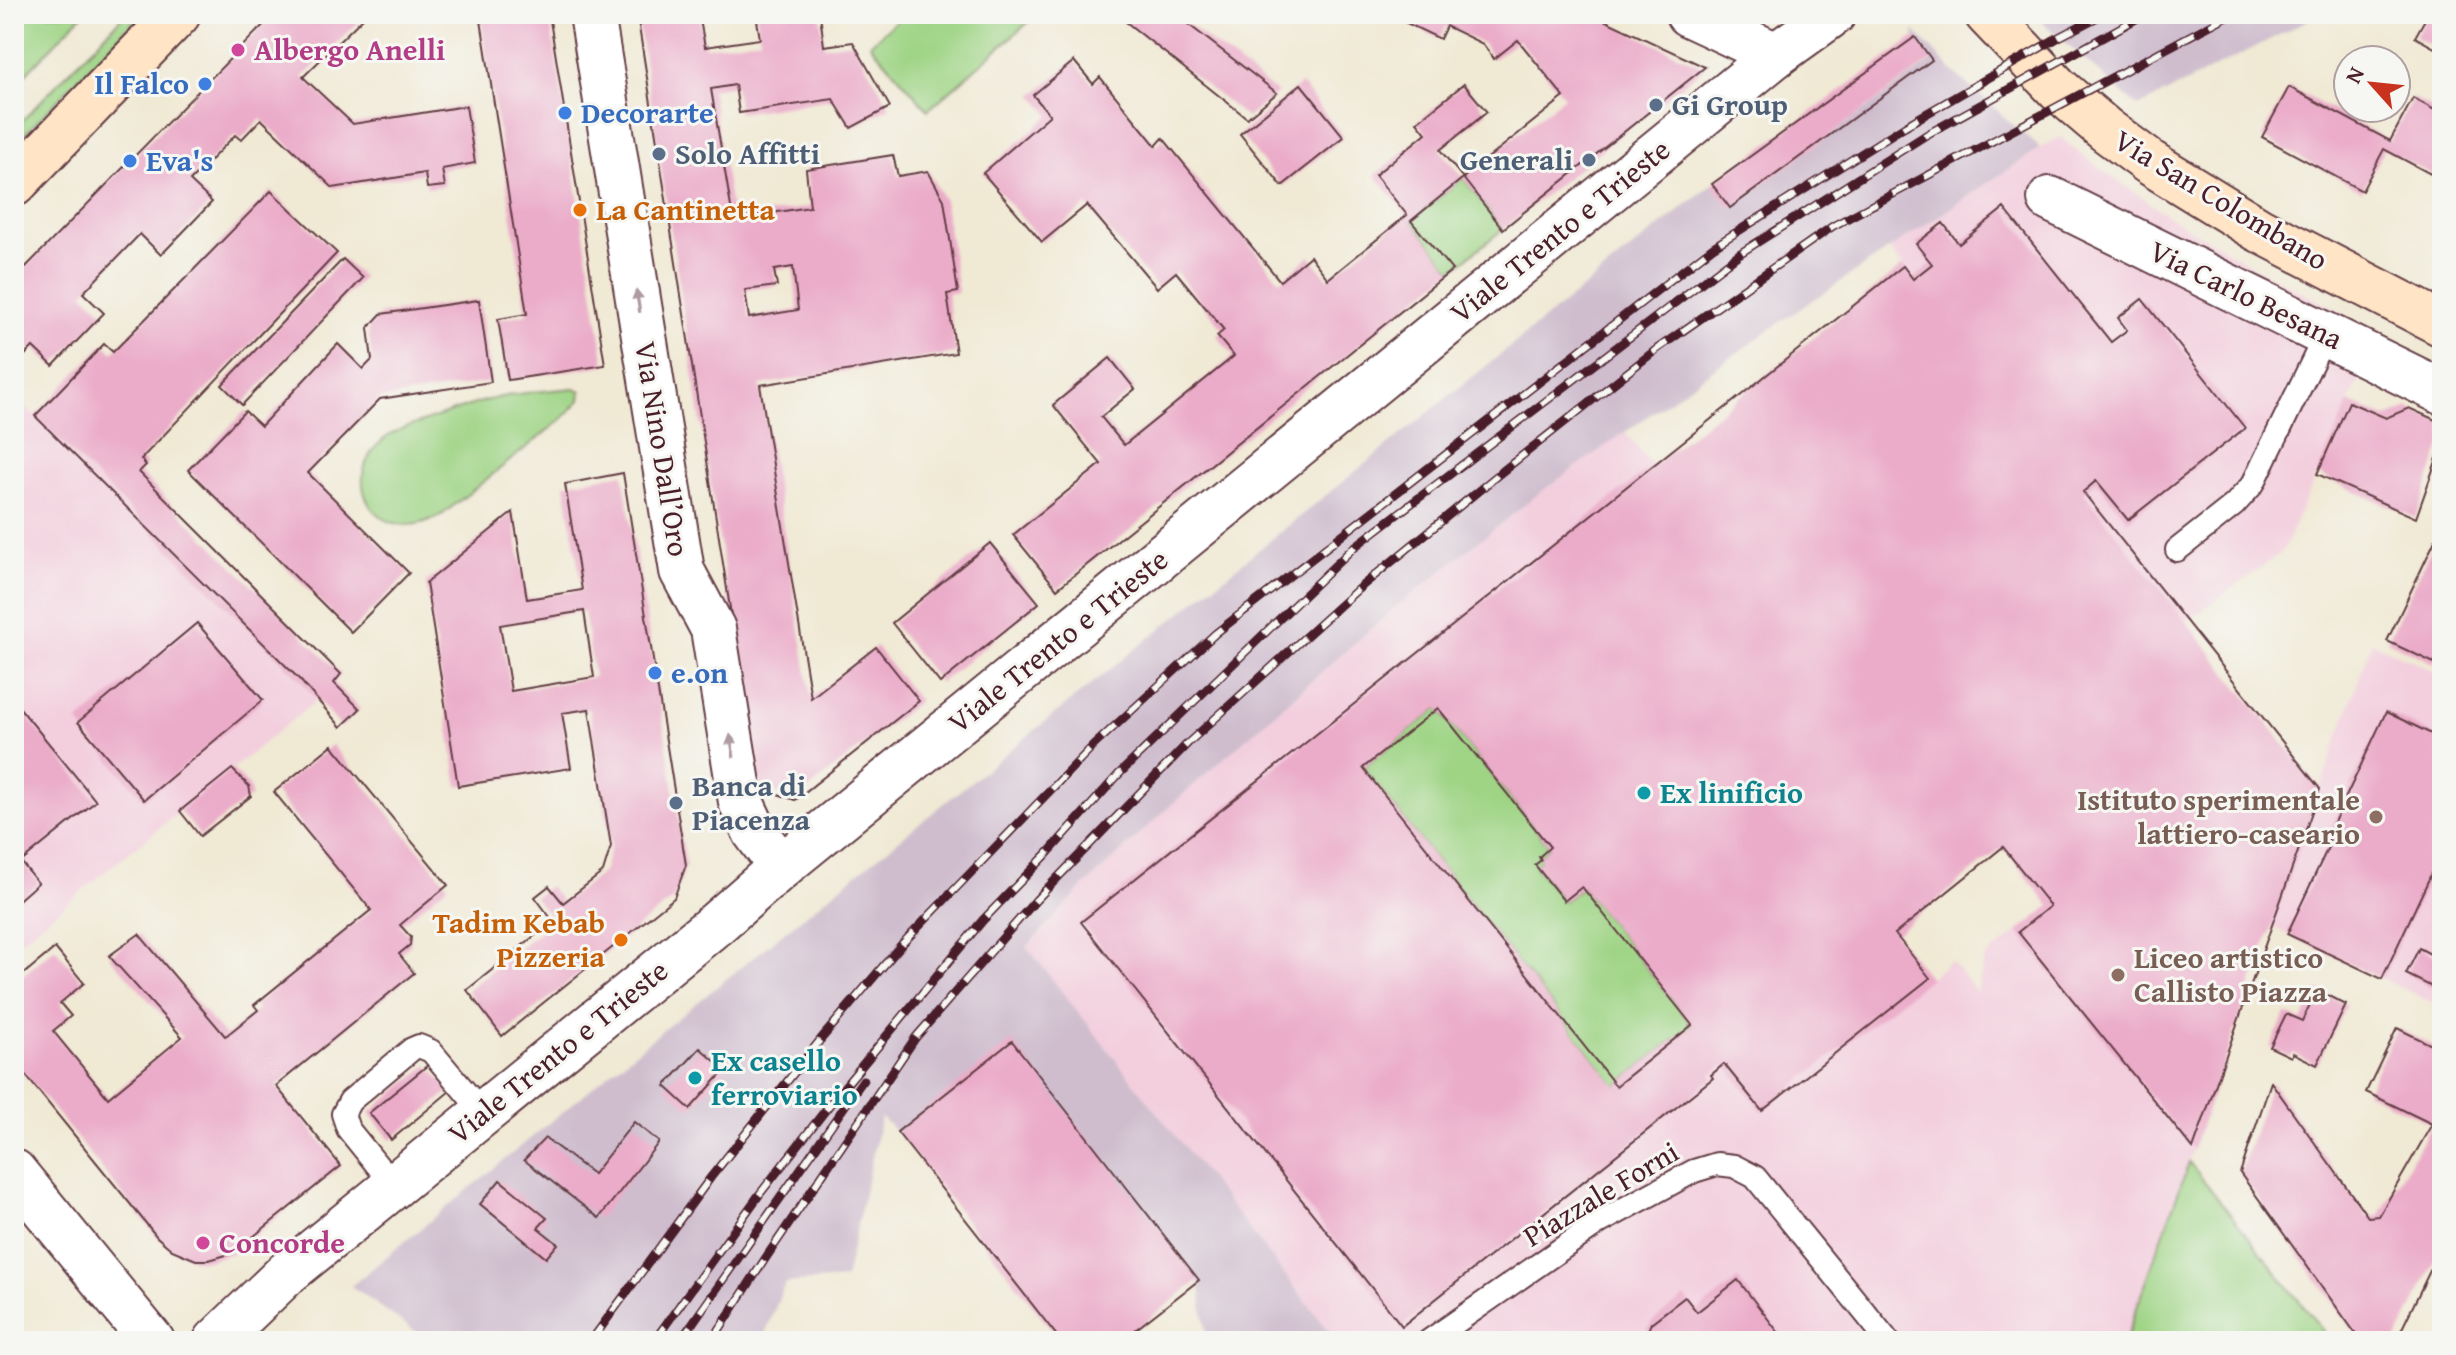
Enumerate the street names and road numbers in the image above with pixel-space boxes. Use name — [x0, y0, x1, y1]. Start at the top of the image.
street label: Via San Colombano — [2106, 118, 2337, 281]
street label: Viale Trento e Trieste — [1440, 127, 1679, 333]
street label: Via Carlo Besana — [2142, 228, 2351, 360]
street label: Via Nino Dall’Oro — [624, 338, 702, 560]
street label: Viale Trento e Trieste — [938, 537, 1177, 743]
street label: Viale Trento e Trieste — [438, 948, 677, 1154]
street label: Piazzale Forni — [1514, 1129, 1687, 1257]

